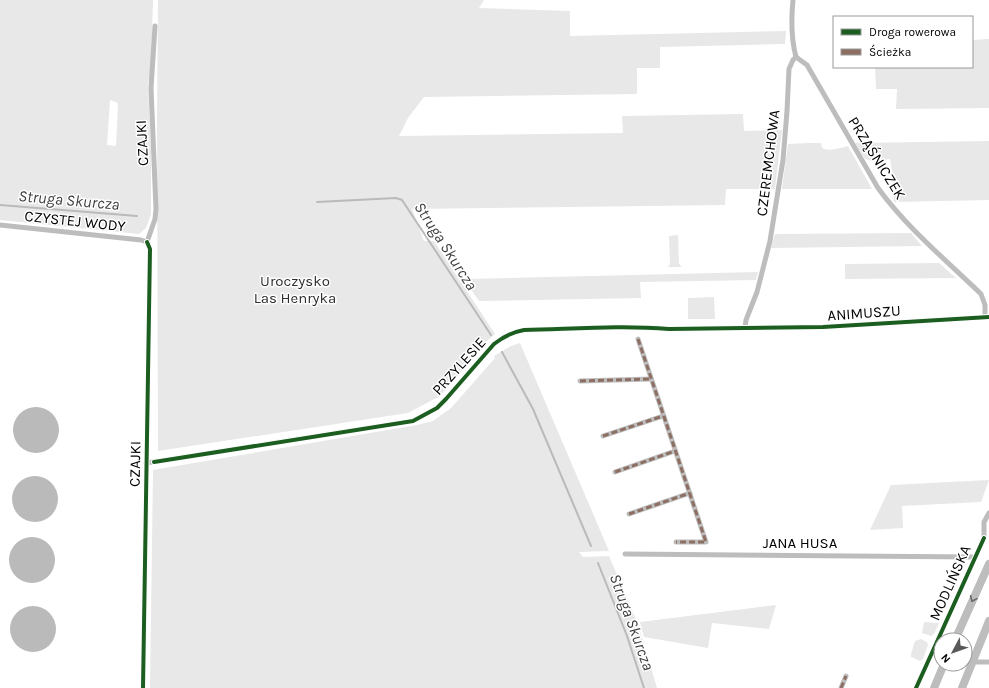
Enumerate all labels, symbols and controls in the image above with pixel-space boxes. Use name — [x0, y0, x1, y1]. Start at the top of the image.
legend — [833, 16, 973, 68]
text: Droga rowerowa — [869, 25, 956, 39]
text: Ścieżka — [869, 44, 911, 59]
street label: CZEREMCHOWA — [753, 108, 784, 217]
street label: PRZĄŚNICZEK — [844, 113, 910, 203]
street label: CZAJKI — [132, 120, 152, 166]
water label: Struga Skurcza — [18, 186, 120, 214]
water label: Struga Skurcza — [410, 198, 482, 294]
street label: CZYSTEJ WODY — [24, 207, 127, 235]
park label: Uroczysko Las Henryka — [254, 272, 336, 307]
street label: ANIMUSZU — [827, 301, 901, 325]
street label: PRZYLESIE — [428, 333, 490, 399]
street label: CZAJKI — [126, 441, 144, 487]
street label: JANA HUSA — [763, 534, 838, 552]
street label: MODLIŃSKA — [925, 542, 975, 623]
water label: Struga Skurcza — [606, 571, 658, 673]
one-way arrow — [970, 595, 978, 603]
north arrow — [933, 632, 973, 672]
text: N — [938, 651, 953, 665]

